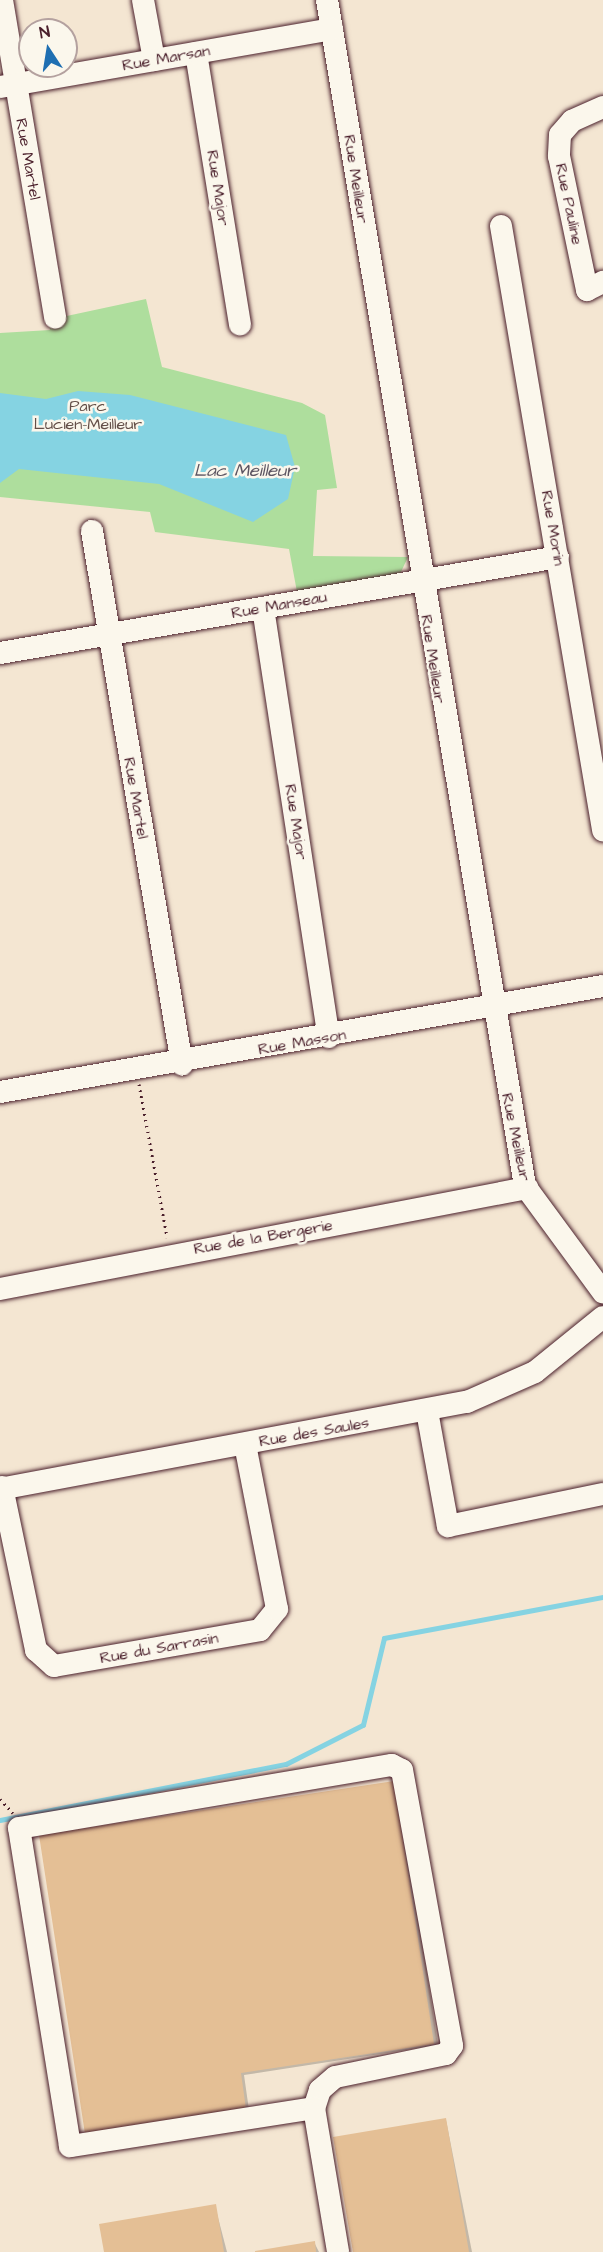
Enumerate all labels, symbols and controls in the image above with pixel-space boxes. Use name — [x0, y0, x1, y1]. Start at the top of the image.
north arrow — [18, 18, 78, 78]
text: N — [37, 21, 52, 44]
street label: Rue Marsan — [121, 41, 211, 75]
street label: Rue Martel — [11, 117, 45, 201]
street label: Rue Meilleur — [340, 133, 372, 225]
street label: Rue Major — [203, 149, 233, 227]
street label: Rue Pauline — [551, 162, 587, 246]
park label: Parc Lucien-Meilleur — [34, 396, 142, 434]
water label: Lac Meilleur — [194, 460, 296, 482]
street label: Rue Morin — [537, 489, 569, 567]
street label: Rue Manseau — [230, 587, 328, 623]
street label: Rue Meilleur — [417, 613, 449, 705]
street label: Rue Martel — [119, 756, 153, 840]
street label: Rue Major — [281, 783, 311, 861]
street label: Rue Masson — [256, 1025, 348, 1059]
street label: Rue Meilleur — [497, 1091, 535, 1183]
street label: Rue de la Bergerie — [192, 1215, 334, 1259]
street label: Rue des Saules — [257, 1413, 371, 1451]
street label: Rue du Sarrasin — [98, 1628, 220, 1668]

